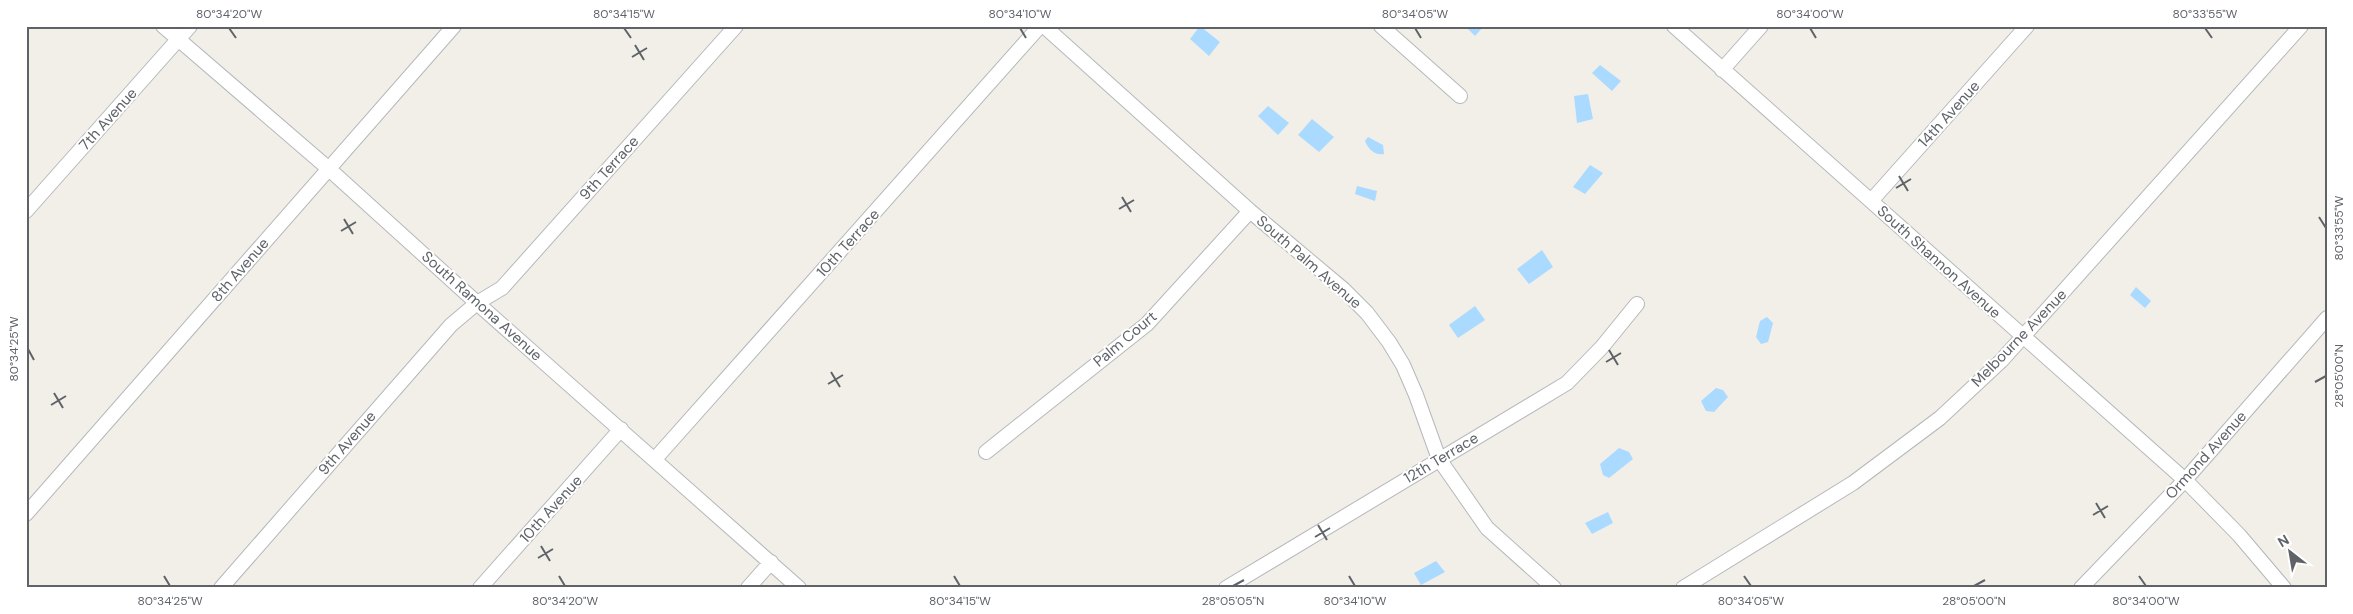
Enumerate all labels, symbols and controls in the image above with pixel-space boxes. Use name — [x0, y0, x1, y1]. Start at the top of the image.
text: 80°34'20"W — [196, 6, 262, 22]
text: 80°34'15"W — [593, 6, 655, 22]
text: 80°34'10"W — [989, 6, 1052, 22]
text: 80°34'05"W — [1382, 6, 1449, 22]
text: 80°34'00"W — [1776, 6, 1844, 22]
text: 80°33'55"W — [2173, 6, 2238, 22]
street label: 14th Avenue — [1914, 76, 1984, 152]
street label: 7th Avenue — [75, 84, 141, 154]
street label: 9th Terrace — [575, 132, 643, 204]
text: 80°33'55"W — [2331, 195, 2347, 260]
street label: South Shannon Avenue — [1873, 201, 2005, 323]
street label: 10th Terrace — [812, 205, 884, 281]
street label: South Palm Avenue — [1252, 211, 1366, 313]
street label: 8th Avenue — [207, 234, 273, 306]
street label: South Ramona Avenue — [418, 247, 546, 365]
street label: Melbourne Avenue — [1967, 285, 2071, 391]
street label: Palm Court — [1089, 307, 1161, 371]
text: 80°34'25"W — [6, 316, 22, 382]
text: 28°05'00"N — [2331, 344, 2347, 408]
street label: 9th Avenue — [314, 407, 380, 479]
street label: Ormond Avenue — [2161, 407, 2251, 503]
street label: 12th Terrace — [1400, 428, 1482, 488]
street label: 10th Avenue — [515, 471, 587, 547]
north arrow — [2266, 526, 2316, 576]
text: N — [2274, 531, 2292, 551]
text: 80°34'25"W — [137, 593, 203, 609]
text: 80°34'20"W — [532, 593, 598, 609]
text: 80°34'15"W — [929, 593, 991, 609]
text: 28°05'05"N — [1202, 593, 1264, 609]
text: 80°34'10"W — [1324, 593, 1387, 609]
text: 80°34'05"W — [1718, 593, 1785, 609]
text: 28°05'00"N — [1942, 593, 2006, 609]
text: 80°34'00"W — [2112, 593, 2180, 609]

